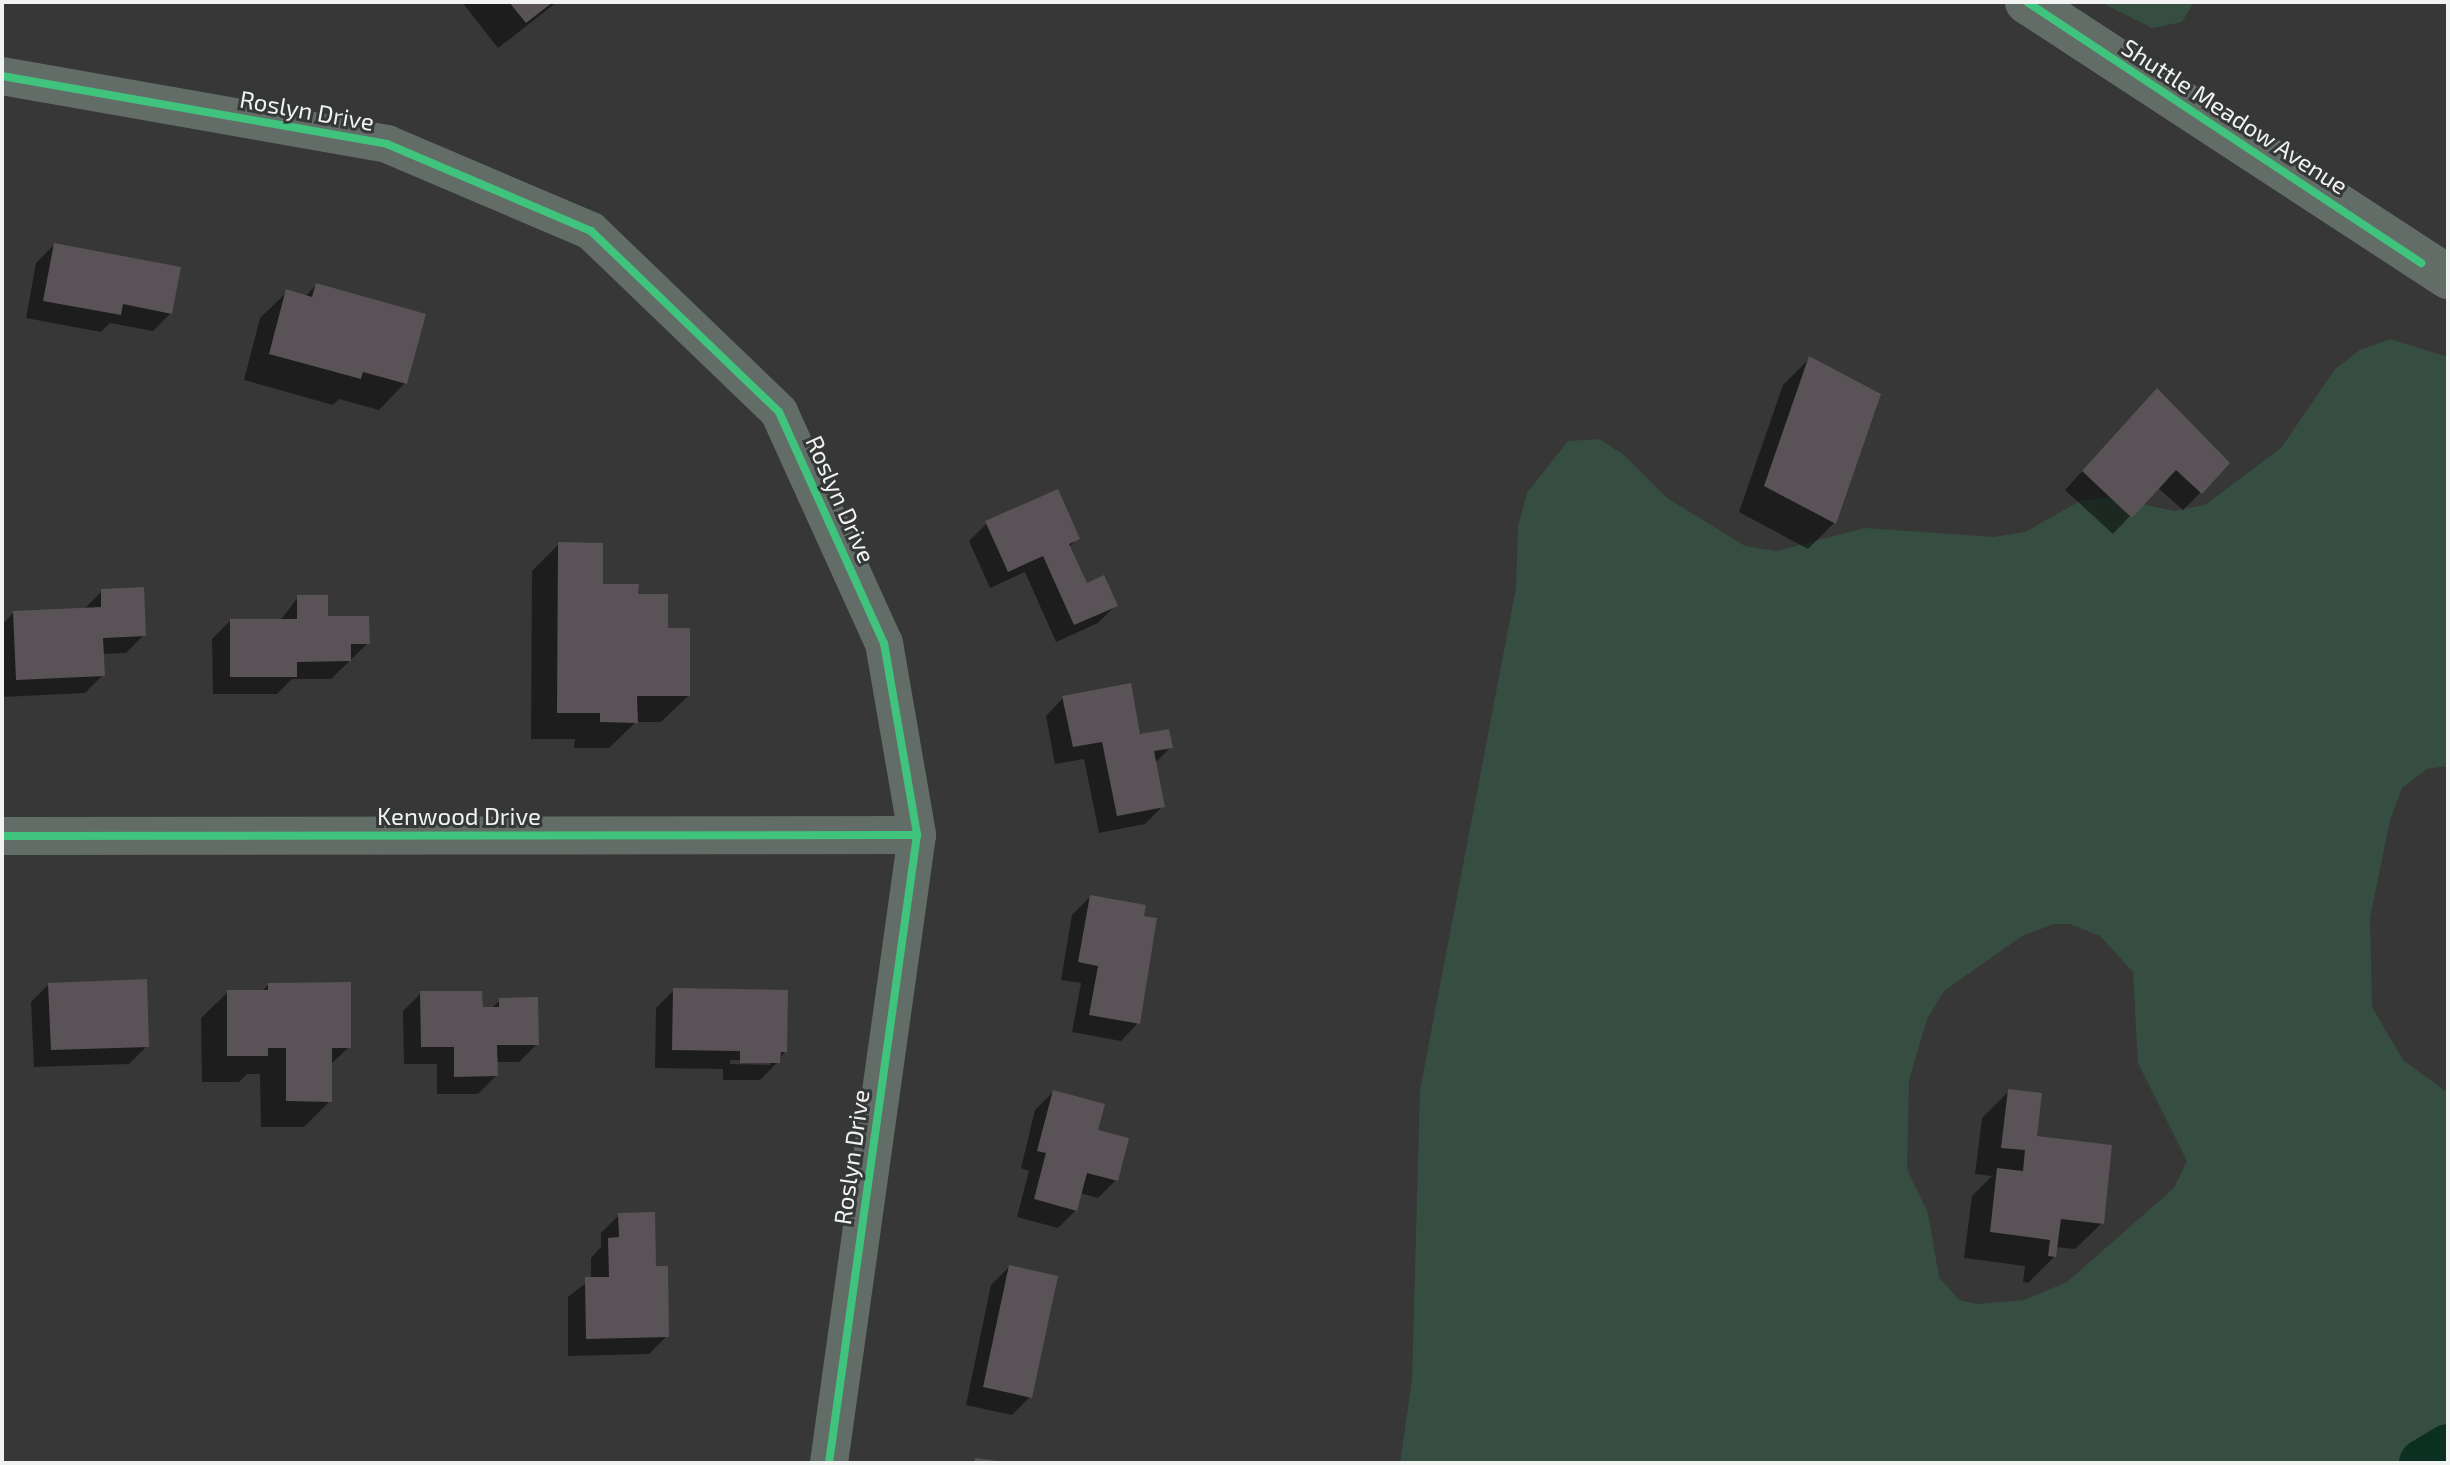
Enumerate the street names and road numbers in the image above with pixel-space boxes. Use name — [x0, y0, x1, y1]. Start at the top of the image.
street label: Shuttle Meadow Avenue — [2116, 32, 2354, 200]
street label: Roslyn Drive — [237, 84, 377, 136]
street label: Roslyn Drive — [800, 431, 882, 567]
street label: Kenwood Drive — [377, 802, 541, 830]
street label: Roslyn Drive — [827, 1088, 875, 1226]

